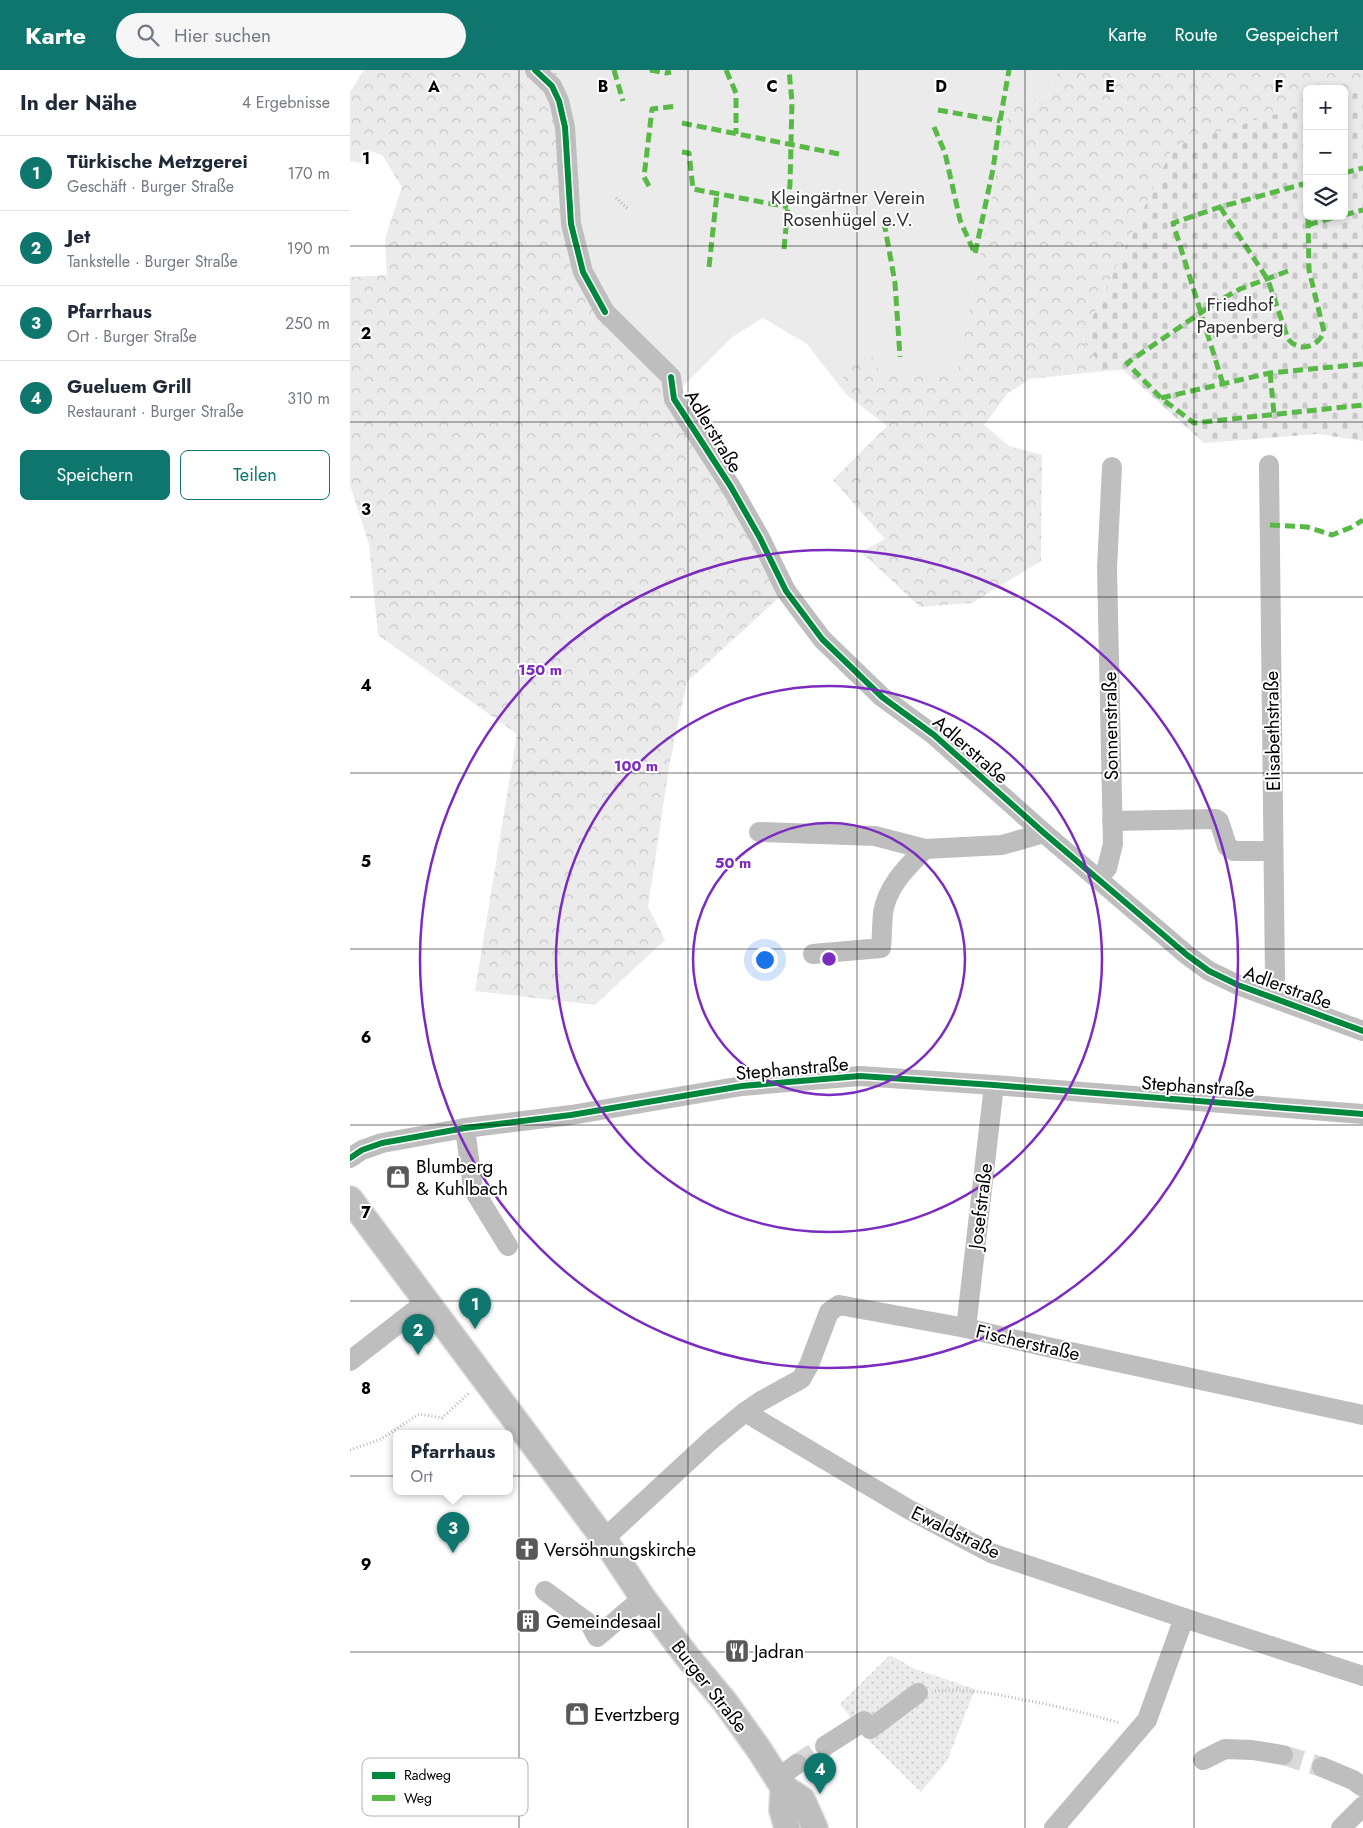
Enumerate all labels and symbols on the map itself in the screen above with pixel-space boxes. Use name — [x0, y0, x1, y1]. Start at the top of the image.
text: A — [427, 75, 440, 98]
text: B — [598, 75, 608, 98]
text: C — [766, 75, 778, 98]
text: D — [935, 75, 947, 98]
text: E — [1105, 75, 1115, 98]
text: F — [1275, 75, 1283, 98]
text: 1 — [362, 147, 370, 170]
park label: Kleingärtner Verein Rosenhügel e.V. — [771, 184, 925, 233]
park label: Friedhof Papenberg — [1196, 291, 1284, 340]
text: 2 — [361, 322, 371, 345]
street label: Adlerstraße — [678, 385, 749, 478]
text: 3 — [361, 498, 371, 521]
text: 150 m — [518, 659, 562, 681]
street label: Sonnenstraße — [1096, 671, 1125, 781]
street label: Elisabethstraße — [1258, 671, 1287, 791]
text: 4 — [360, 674, 372, 697]
street label: Adlerstraße — [927, 709, 1015, 790]
text: 100 m — [614, 755, 658, 777]
text: 5 — [361, 850, 371, 873]
text: 50 m — [715, 852, 751, 874]
your location — [752, 947, 778, 973]
centre of rings — [820, 950, 838, 968]
street label: Adlerstraße — [1240, 959, 1336, 1016]
text: 6 — [361, 1026, 371, 1049]
street label: Stephanstraße — [735, 1050, 850, 1087]
street label: Stephanstraße — [1141, 1069, 1256, 1104]
place label: Blumberg & Kuhlbach — [416, 1153, 508, 1202]
street label: Josefstraße — [961, 1161, 999, 1253]
shop icon: Blumberg & Kuhlbach — [385, 1164, 411, 1190]
text: 7 — [361, 1201, 371, 1224]
pin: 1 — [459, 1288, 491, 1329]
pin: 2 — [402, 1314, 434, 1355]
street label: Fischerstraße — [973, 1317, 1083, 1368]
text: 8 — [361, 1377, 371, 1400]
street label: Ewaldstraße — [907, 1499, 1005, 1566]
pin: 3 — [437, 1512, 469, 1553]
church icon: Versöhnungskirche — [514, 1536, 540, 1562]
place label: Versöhnungskirche — [544, 1536, 696, 1563]
text: 9 — [361, 1553, 371, 1576]
building icon: Gemeindesaal — [515, 1608, 541, 1634]
place label: Gemeindesaal — [546, 1608, 661, 1635]
street label: Burger Straße — [665, 1634, 754, 1738]
restaurant icon: Jadran — [724, 1638, 750, 1664]
place label: Jadran — [751, 1638, 804, 1665]
shop icon: Evertzberg — [564, 1701, 590, 1727]
place label: Evertzberg — [594, 1701, 680, 1728]
pin: 4 — [804, 1753, 836, 1794]
legend — [362, 1758, 528, 1816]
text: Radweg — [404, 1765, 451, 1785]
text: Weg — [404, 1788, 432, 1808]

